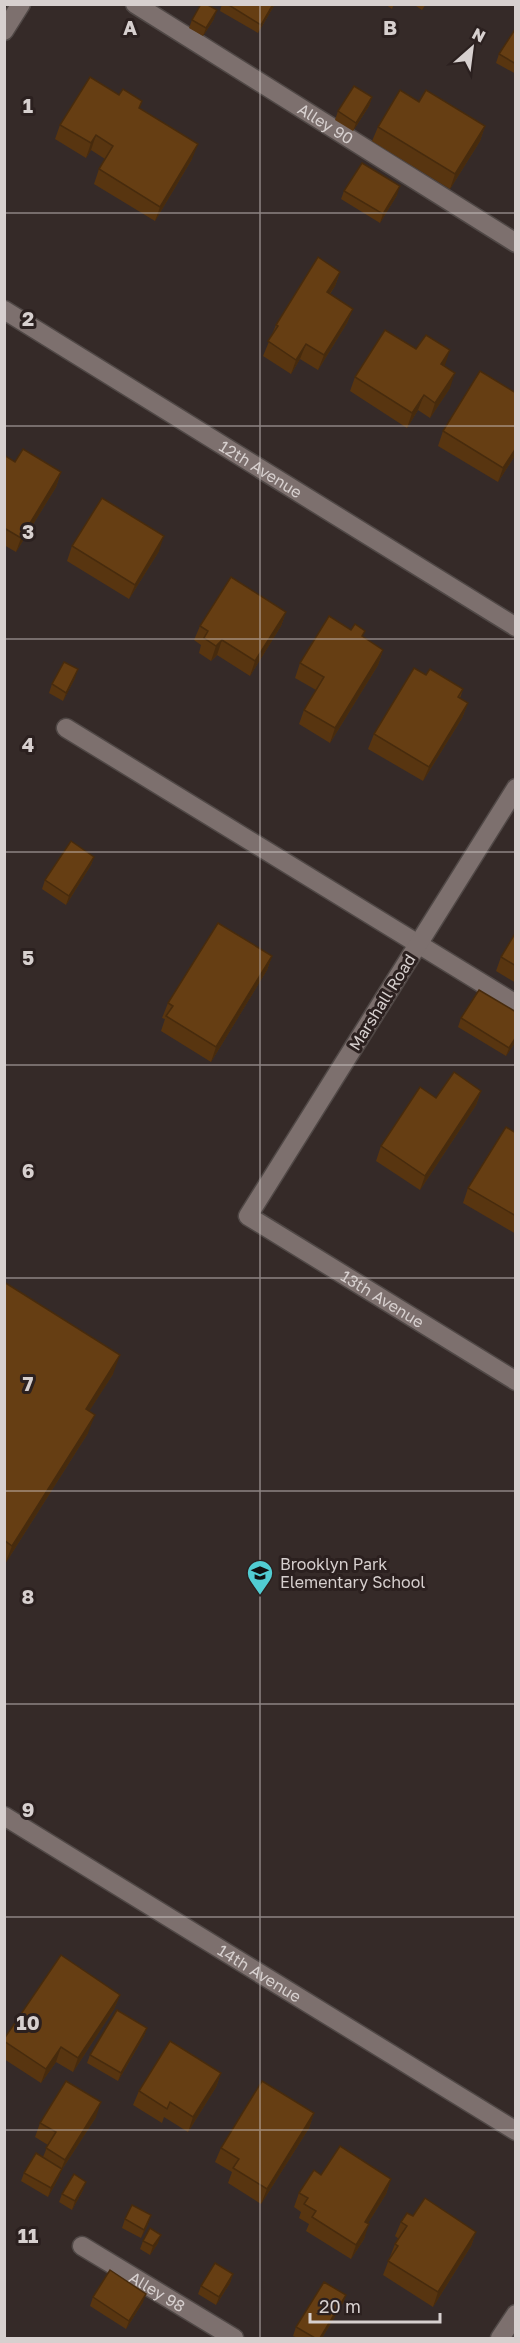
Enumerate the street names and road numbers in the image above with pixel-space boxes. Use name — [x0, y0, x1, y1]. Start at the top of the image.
street label: Alley 90 — [294, 99, 357, 149]
street label: 12th Avenue — [216, 436, 306, 502]
street label: Marshall Road — [344, 950, 420, 1054]
street label: 13th Avenue — [337, 1266, 428, 1332]
street label: 14th Avenue — [214, 1940, 305, 2006]
street label: Alley 98 — [126, 2267, 189, 2316]

